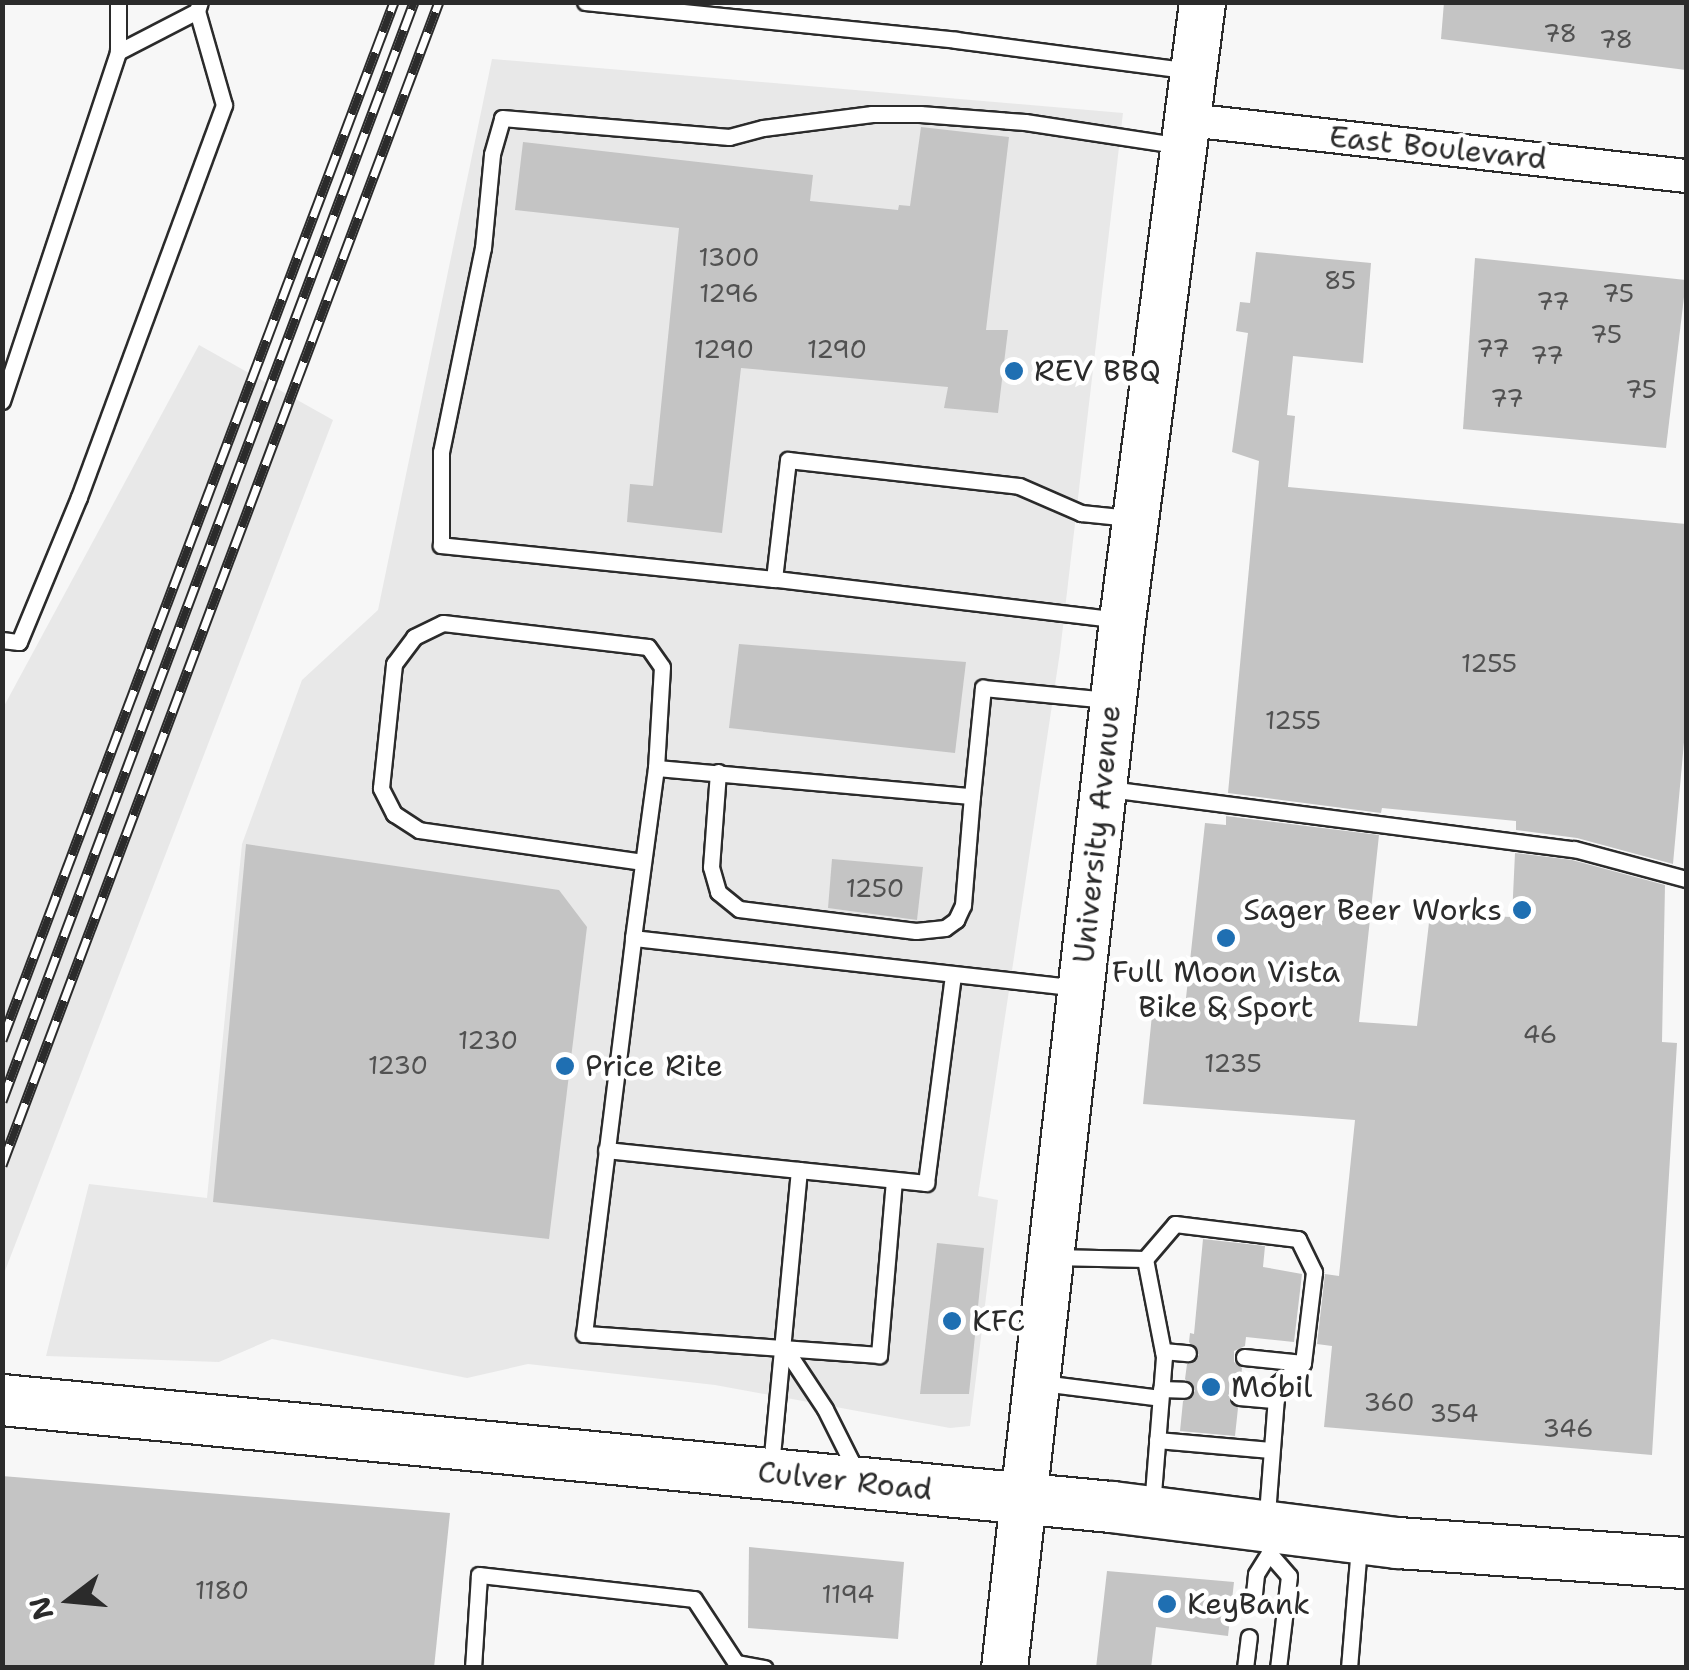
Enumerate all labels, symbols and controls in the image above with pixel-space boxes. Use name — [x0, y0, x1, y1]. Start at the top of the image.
house number: 78 — [1543, 18, 1577, 48]
house number: 78 — [1599, 24, 1633, 54]
street label: East Boulevard — [1327, 119, 1549, 177]
house number: 1300 — [698, 242, 760, 272]
house number: 85 — [1324, 265, 1356, 295]
house number: 1296 — [699, 278, 759, 308]
house number: 75 — [1602, 278, 1634, 308]
house number: 77 — [1536, 286, 1570, 316]
house number: 75 — [1590, 319, 1622, 349]
house number: 77 — [1476, 333, 1510, 363]
house number: 1290 — [694, 334, 754, 364]
house number: 1290 — [807, 334, 867, 364]
house number: 77 — [1530, 340, 1564, 370]
place label: REV BBQ — [1034, 353, 1161, 389]
marker: REV BBQ — [1003, 360, 1025, 382]
house number: 75 — [1625, 374, 1657, 404]
house number: 77 — [1490, 383, 1524, 413]
house number: 1255 — [1461, 648, 1517, 678]
street label: University Avenue — [1066, 703, 1128, 965]
house number: 1255 — [1265, 705, 1321, 735]
house number: 1250 — [846, 873, 904, 903]
place label: Sager Beer Works — [1243, 892, 1502, 928]
marker: Sager Beer Works — [1511, 899, 1533, 921]
marker: Full Moon Vista Bike & Sport — [1215, 927, 1237, 949]
place label: Full Moon Vista Bike & Sport — [1112, 954, 1340, 1024]
house number: 46 — [1523, 1019, 1557, 1049]
house number: 1230 — [458, 1025, 518, 1055]
place label: Price Rite — [585, 1048, 723, 1084]
house number: 1235 — [1204, 1048, 1262, 1078]
house number: 1230 — [368, 1050, 428, 1080]
marker: Price Rite — [554, 1055, 576, 1077]
place label: KFC — [972, 1303, 1025, 1339]
marker: KFC — [941, 1310, 963, 1332]
place label: Mobil — [1231, 1369, 1312, 1405]
marker: Mobil — [1200, 1376, 1222, 1398]
house number: 360 — [1363, 1387, 1415, 1417]
house number: 354 — [1430, 1398, 1478, 1428]
house number: 346 — [1542, 1413, 1594, 1443]
street label: Culver Road — [756, 1454, 934, 1508]
north arrow — [20, 1550, 120, 1650]
house number: 1180 — [195, 1575, 249, 1605]
house number: 1194 — [821, 1579, 875, 1609]
place label: KeyBank — [1187, 1586, 1310, 1622]
text: N — [20, 1592, 62, 1624]
marker: KeyBank — [1156, 1593, 1178, 1615]

